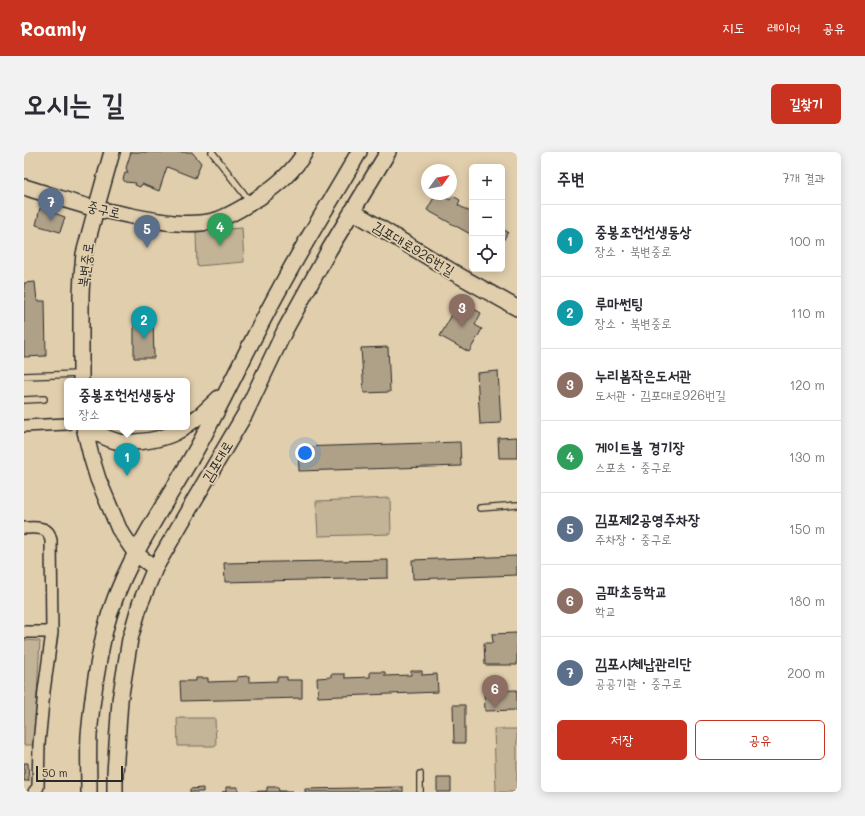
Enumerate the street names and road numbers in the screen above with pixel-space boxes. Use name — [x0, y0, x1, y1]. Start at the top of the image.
street label: 중구로 — [85, 196, 123, 222]
street label: 김포대로926번길 — [370, 216, 459, 280]
street label: 북변중로 — [72, 241, 98, 289]
street label: 김포대로 — [197, 437, 237, 485]

